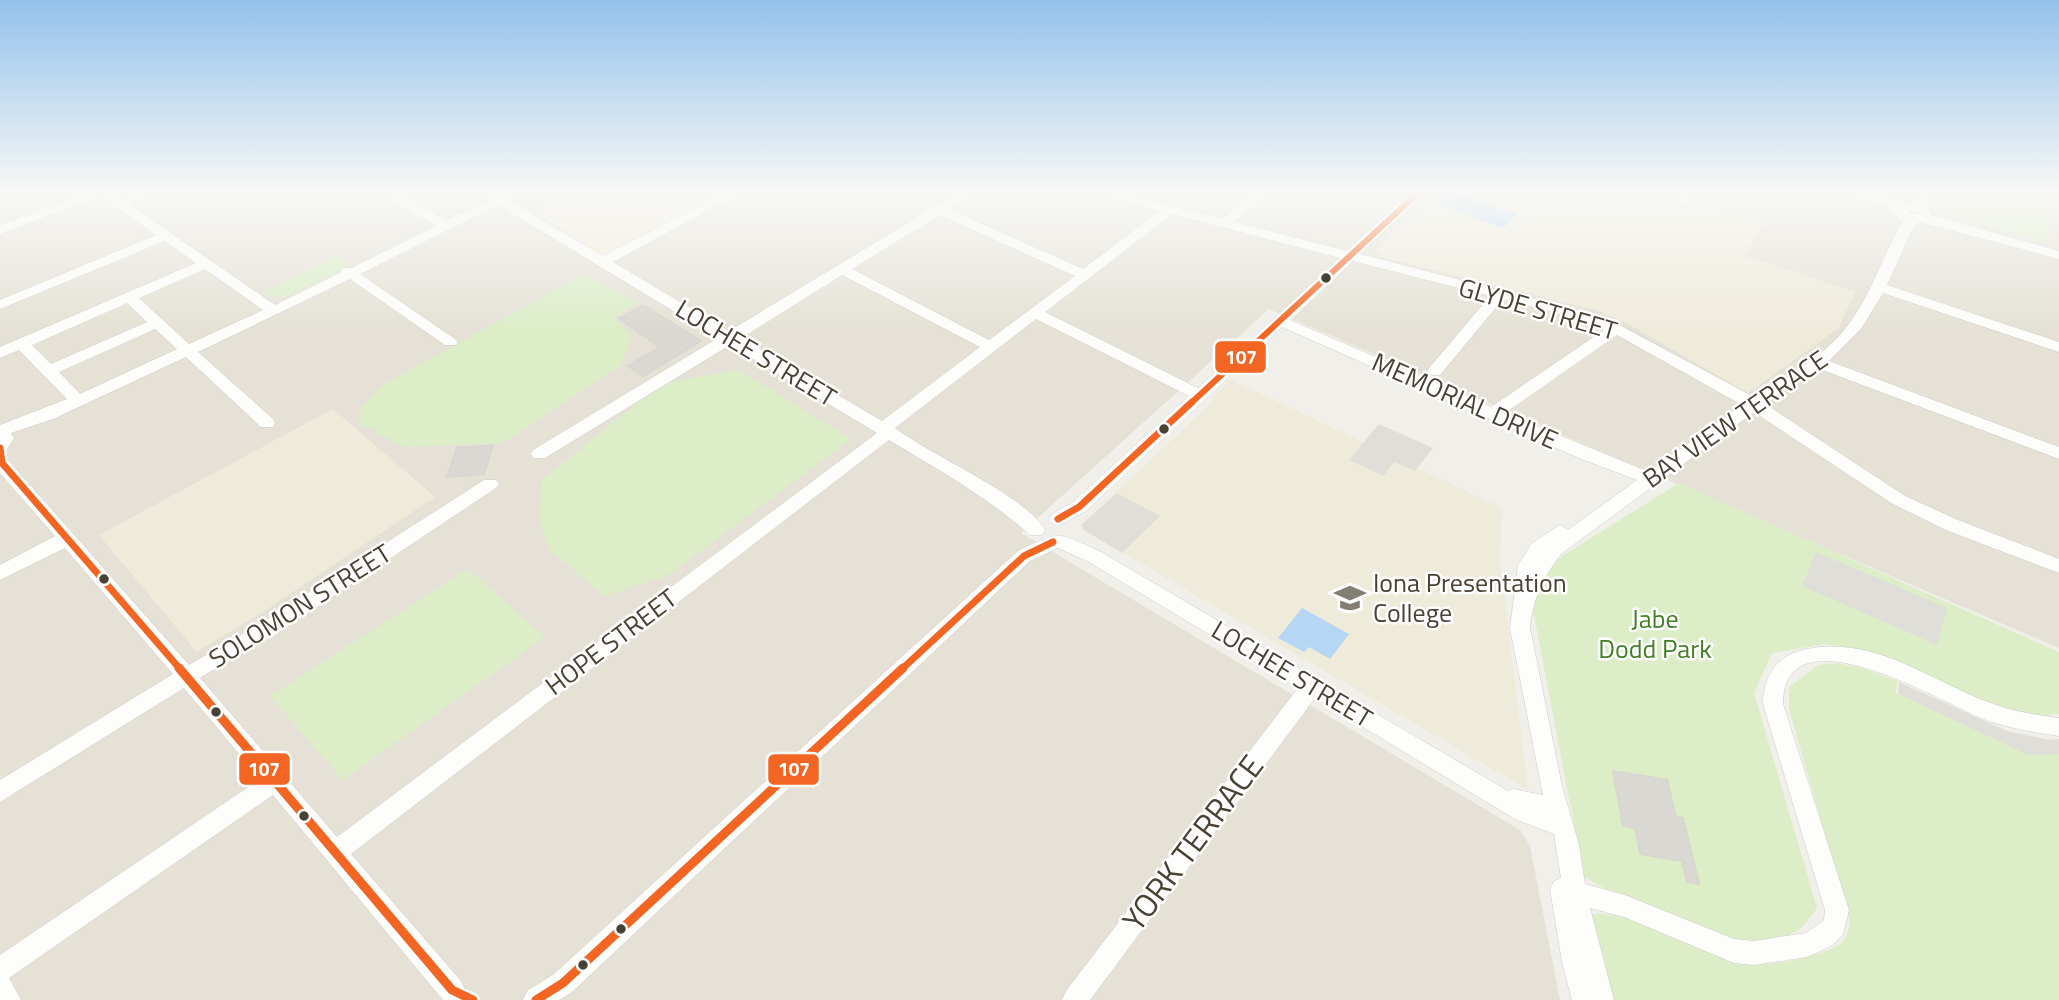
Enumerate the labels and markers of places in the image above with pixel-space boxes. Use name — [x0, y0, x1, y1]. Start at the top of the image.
unlabelled marker — [1319, 271, 1333, 285]
unlabelled marker — [1157, 422, 1171, 436]
place label: Iona Presentation College — [1373, 563, 1567, 632]
unlabelled marker — [97, 572, 111, 586]
school or university icon: Iona Presentation College — [1333, 581, 1367, 615]
unlabelled marker — [209, 705, 223, 719]
unlabelled marker — [297, 809, 311, 823]
unlabelled marker — [614, 922, 628, 936]
unlabelled marker — [576, 958, 590, 972]

